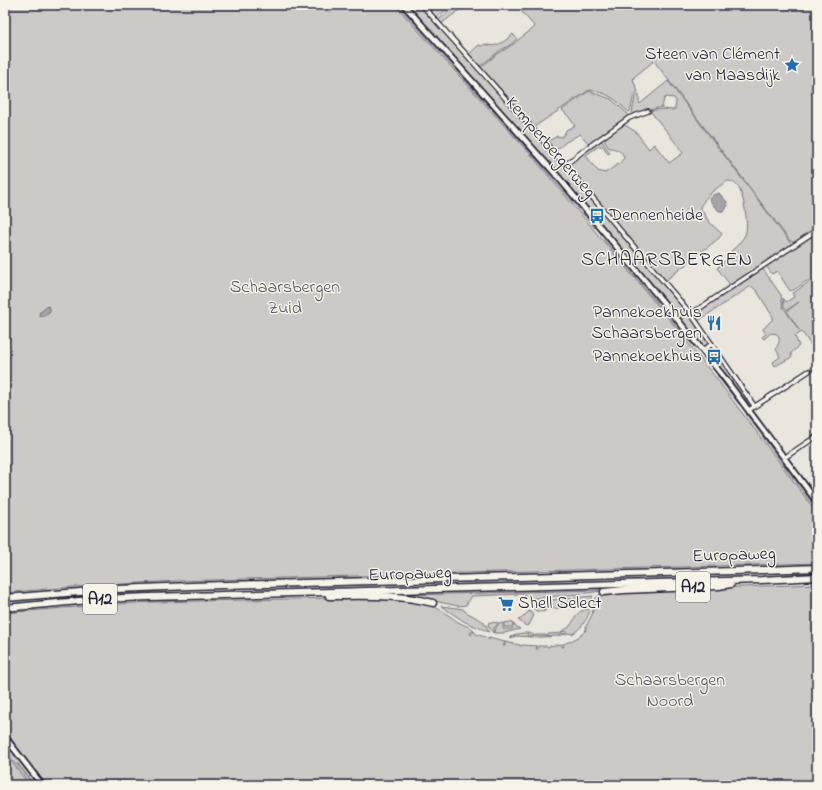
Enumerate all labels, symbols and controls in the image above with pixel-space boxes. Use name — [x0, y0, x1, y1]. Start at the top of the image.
place label: Steen van Clément van Maasdijk — [645, 42, 780, 89]
place icon: Steen van Clément van Maasdijk — [783, 56, 801, 74]
street label: Kemperbergerweg — [498, 92, 601, 205]
place label: Dennenheide — [608, 203, 704, 229]
bus stop icon: Dennenheide — [588, 207, 606, 225]
district label: SCHAARSBERGEN — [581, 246, 753, 275]
park label: Schaarsbergen Zuid — [230, 275, 340, 322]
place label: Pannekoekhuis Schaarsbergen — [592, 300, 702, 348]
restaurant icon: Pannekoekhuis Schaarsbergen — [705, 314, 723, 332]
place label: Pannekoekhuis — [593, 344, 702, 370]
bus stop icon: Pannekoekhuis — [705, 348, 723, 366]
street label: Europaweg — [692, 542, 776, 571]
street label: Europaweg — [368, 561, 452, 590]
road number: A12 — [676, 572, 710, 602]
road number: A12 — [83, 584, 117, 614]
place label: Shell Select — [518, 591, 601, 617]
supermarket icon: Shell Select — [497, 595, 515, 613]
park label: Schaarsbergen Noord — [615, 668, 725, 715]

